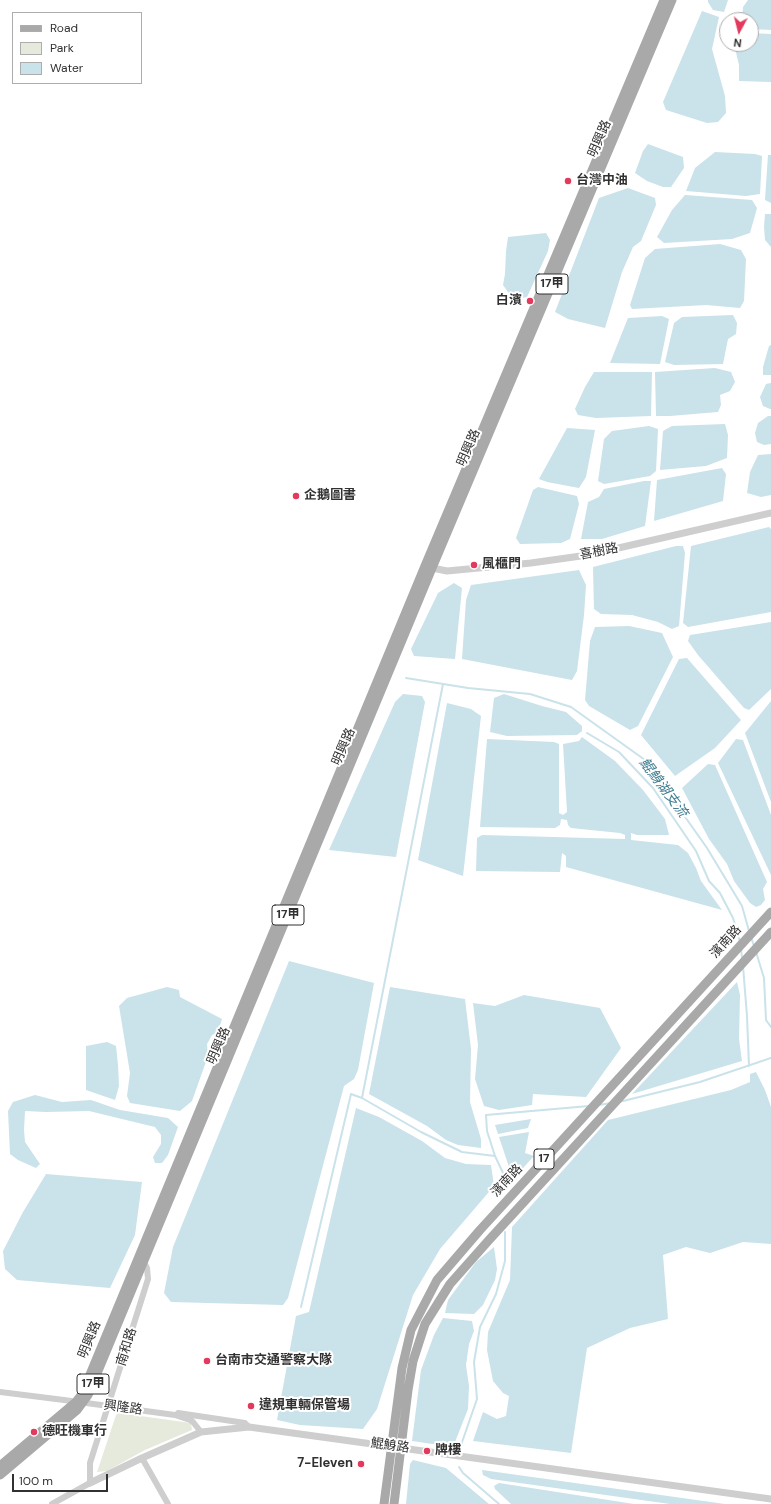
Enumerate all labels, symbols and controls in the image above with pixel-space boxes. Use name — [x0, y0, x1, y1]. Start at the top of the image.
legend — [12, 12, 142, 84]
north arrow — [719, 12, 759, 52]
text: Road — [50, 20, 78, 36]
text: N — [733, 35, 742, 50]
text: Park — [50, 40, 74, 56]
text: Water — [50, 60, 83, 76]
street label: 明興路 — [585, 118, 615, 160]
place label: 台灣中油 — [576, 173, 628, 189]
marker: 台灣中油 — [563, 176, 573, 186]
road number: 17甲 — [536, 274, 568, 294]
place label: 白濱 — [496, 293, 522, 309]
marker: 白濱 — [525, 296, 535, 306]
street label: 明興路 — [454, 427, 484, 469]
place label: 企鵝圖書 — [304, 488, 356, 504]
marker: 企鵝圖書 — [291, 491, 301, 501]
street label: 喜樹路 — [578, 541, 620, 563]
place label: 風櫃門 — [482, 557, 521, 573]
marker: 風櫃門 — [469, 560, 479, 570]
street label: 明興路 — [329, 726, 359, 768]
water label: 鯤鯓湖支流 — [635, 755, 691, 821]
road number: 17甲 — [272, 905, 304, 925]
street label: 濱南路 — [707, 922, 745, 962]
street label: 明興路 — [204, 1025, 234, 1067]
road number: 17 — [534, 1149, 554, 1169]
street label: 濱南路 — [488, 1161, 526, 1201]
street label: 明興路 — [75, 1319, 105, 1361]
street label: 南和路 — [114, 1326, 140, 1368]
place label: 台南市交通警察大隊 — [215, 1353, 332, 1369]
marker: 台南市交通警察大隊 — [202, 1356, 212, 1366]
road number: 17甲 — [77, 1374, 109, 1394]
street label: 興隆路 — [103, 1398, 143, 1418]
place label: 違規車輛保管場 — [259, 1398, 350, 1414]
marker: 違規車輛保管場 — [246, 1401, 256, 1411]
place label: 德旺機車行 — [42, 1424, 107, 1440]
marker: 德旺機車行 — [29, 1427, 39, 1437]
street label: 鯤鯓路 — [370, 1436, 410, 1456]
place label: 牌樓 — [435, 1443, 461, 1459]
marker: 牌樓 — [422, 1446, 432, 1456]
place label: 7-Eleven — [297, 1456, 353, 1472]
marker: 7-Eleven — [356, 1459, 366, 1469]
scale bar — [14, 1466, 110, 1492]
text: 100 m — [19, 1473, 53, 1489]

